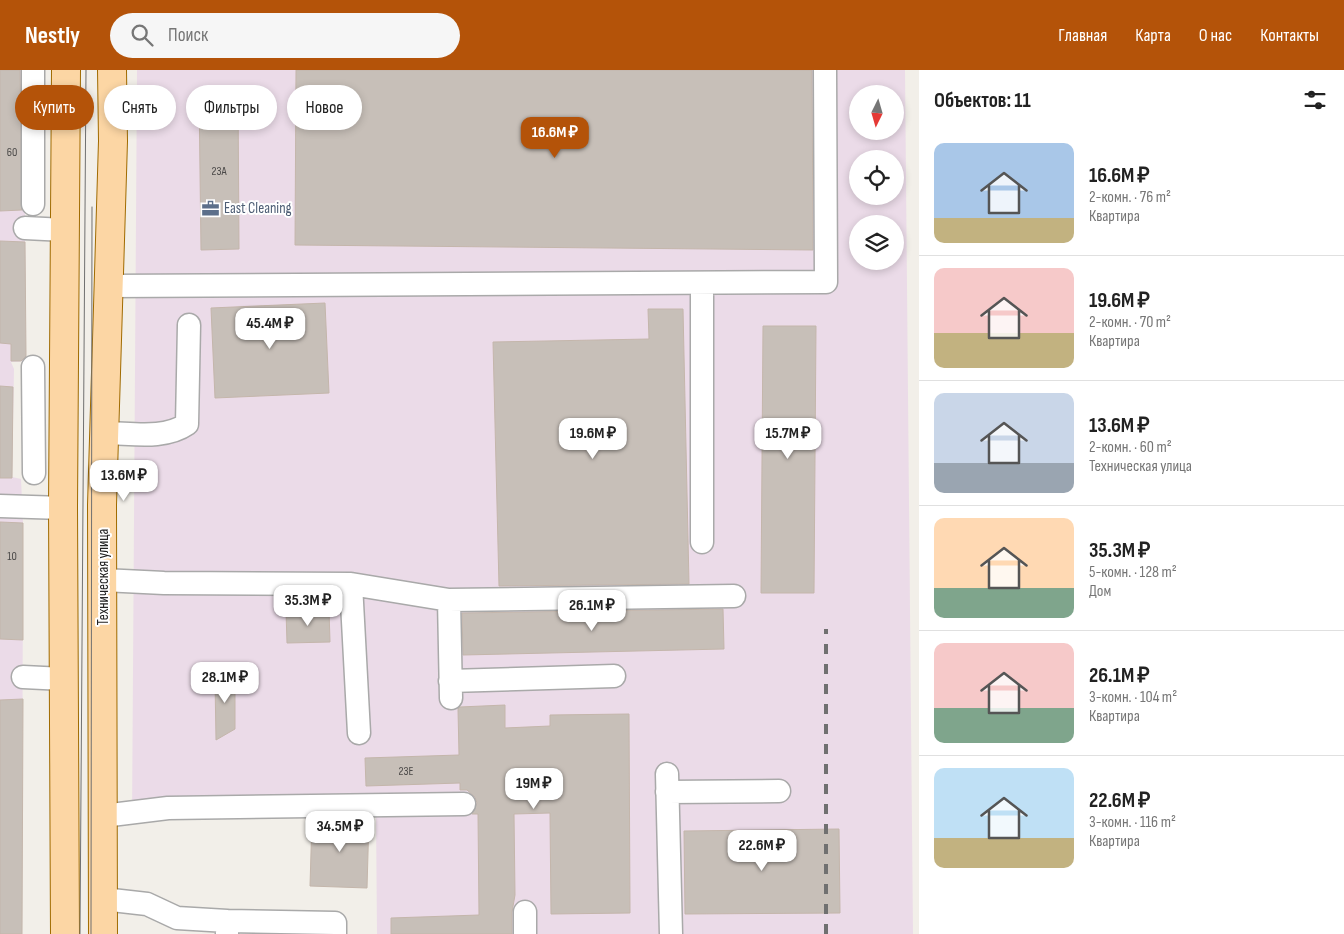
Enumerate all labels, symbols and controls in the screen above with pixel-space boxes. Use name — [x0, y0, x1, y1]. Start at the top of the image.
search box — [110, 13, 460, 58]
text: Nestly — [25, 21, 80, 50]
icon: search — [128, 21, 156, 49]
text: Поиск — [168, 24, 208, 47]
text: Главная — [1058, 25, 1107, 46]
text: Карта — [1135, 25, 1171, 46]
text: О нас — [1199, 25, 1232, 46]
text: Контакты — [1260, 25, 1319, 46]
chip: Купить — [15, 85, 94, 130]
chip: Снять — [104, 85, 176, 130]
chip: Фильтры — [186, 85, 277, 130]
chip: Новое — [287, 85, 362, 130]
north arrow — [849, 85, 904, 140]
map controls — [849, 85, 904, 270]
icon: filters — [1301, 86, 1329, 114]
text: Объектов: 11 — [934, 88, 1031, 113]
pin: 16.6M ₽ — [509, 116, 601, 159]
text: 16.6M ₽ — [532, 123, 578, 142]
house number: 60 — [7, 145, 17, 160]
button: locate — [849, 150, 904, 205]
icon: home — [974, 163, 1034, 223]
text: 16.6M ₽ — [1089, 163, 1150, 188]
house number: 23А — [211, 164, 227, 179]
text: 2-комн. · 76 m² — [1089, 188, 1171, 207]
office icon: East Cleaning — [200, 198, 220, 218]
place label: East Cleaning — [224, 199, 292, 218]
text: Квартира — [1089, 207, 1140, 226]
button: layers — [849, 215, 904, 270]
icon: home — [974, 288, 1034, 348]
text: 19.6M ₽ — [1089, 288, 1150, 313]
pin: 45.4M ₽ — [224, 308, 316, 350]
text: 2-комн. · 70 m² — [1089, 313, 1171, 332]
text: 45.4M ₽ — [246, 314, 294, 333]
text: Квартира — [1089, 332, 1140, 351]
icon: home — [974, 413, 1034, 473]
text: 13.6M ₽ — [1089, 413, 1150, 438]
pin: 19.6M ₽ — [547, 418, 639, 460]
pin: 15.7M ₽ — [742, 418, 834, 460]
text: 19.6M ₽ — [570, 424, 616, 443]
text: 15.7M ₽ — [765, 424, 811, 443]
text: 2-комн. · 60 m² — [1089, 438, 1172, 457]
text: Техническая улица — [1089, 457, 1192, 476]
pin: 13.6M ₽ — [78, 460, 170, 502]
text: 13.6M ₽ — [101, 466, 147, 485]
street label: Техническая улица — [94, 529, 113, 625]
icon: home — [974, 538, 1034, 598]
text: 35.3M ₽ — [1089, 538, 1151, 563]
house number: 10 — [7, 549, 17, 564]
text: 5-комн. · 128 m² — [1089, 563, 1177, 582]
text: Дом — [1089, 582, 1111, 601]
pin: 35.3M ₽ — [262, 584, 354, 627]
pin: 26.1M ₽ — [546, 590, 638, 632]
text: 35.3M ₽ — [285, 591, 331, 610]
text: 26.1M ₽ — [569, 596, 615, 615]
pin: 28.1M ₽ — [179, 662, 271, 704]
icon: home — [974, 663, 1034, 723]
text: 26.1M ₽ — [1089, 663, 1150, 688]
text: 28.1M ₽ — [202, 668, 248, 687]
text: 3-комн. · 104 m² — [1089, 688, 1177, 707]
text: Квартира — [1089, 707, 1140, 726]
house number: 23Е — [399, 764, 414, 779]
pin: 19M ₽ — [499, 768, 569, 810]
text: 19M ₽ — [516, 774, 552, 793]
icon: home — [974, 788, 1034, 848]
text: 22.6M ₽ — [1089, 788, 1150, 813]
pin: 34.5M ₽ — [294, 810, 386, 853]
text: 3-комн. · 116 m² — [1089, 813, 1176, 832]
text: 34.5M ₽ — [316, 817, 364, 836]
pin: 22.6M ₽ — [716, 830, 808, 872]
text: Квартира — [1089, 832, 1140, 851]
text: 22.6M ₽ — [739, 836, 785, 855]

